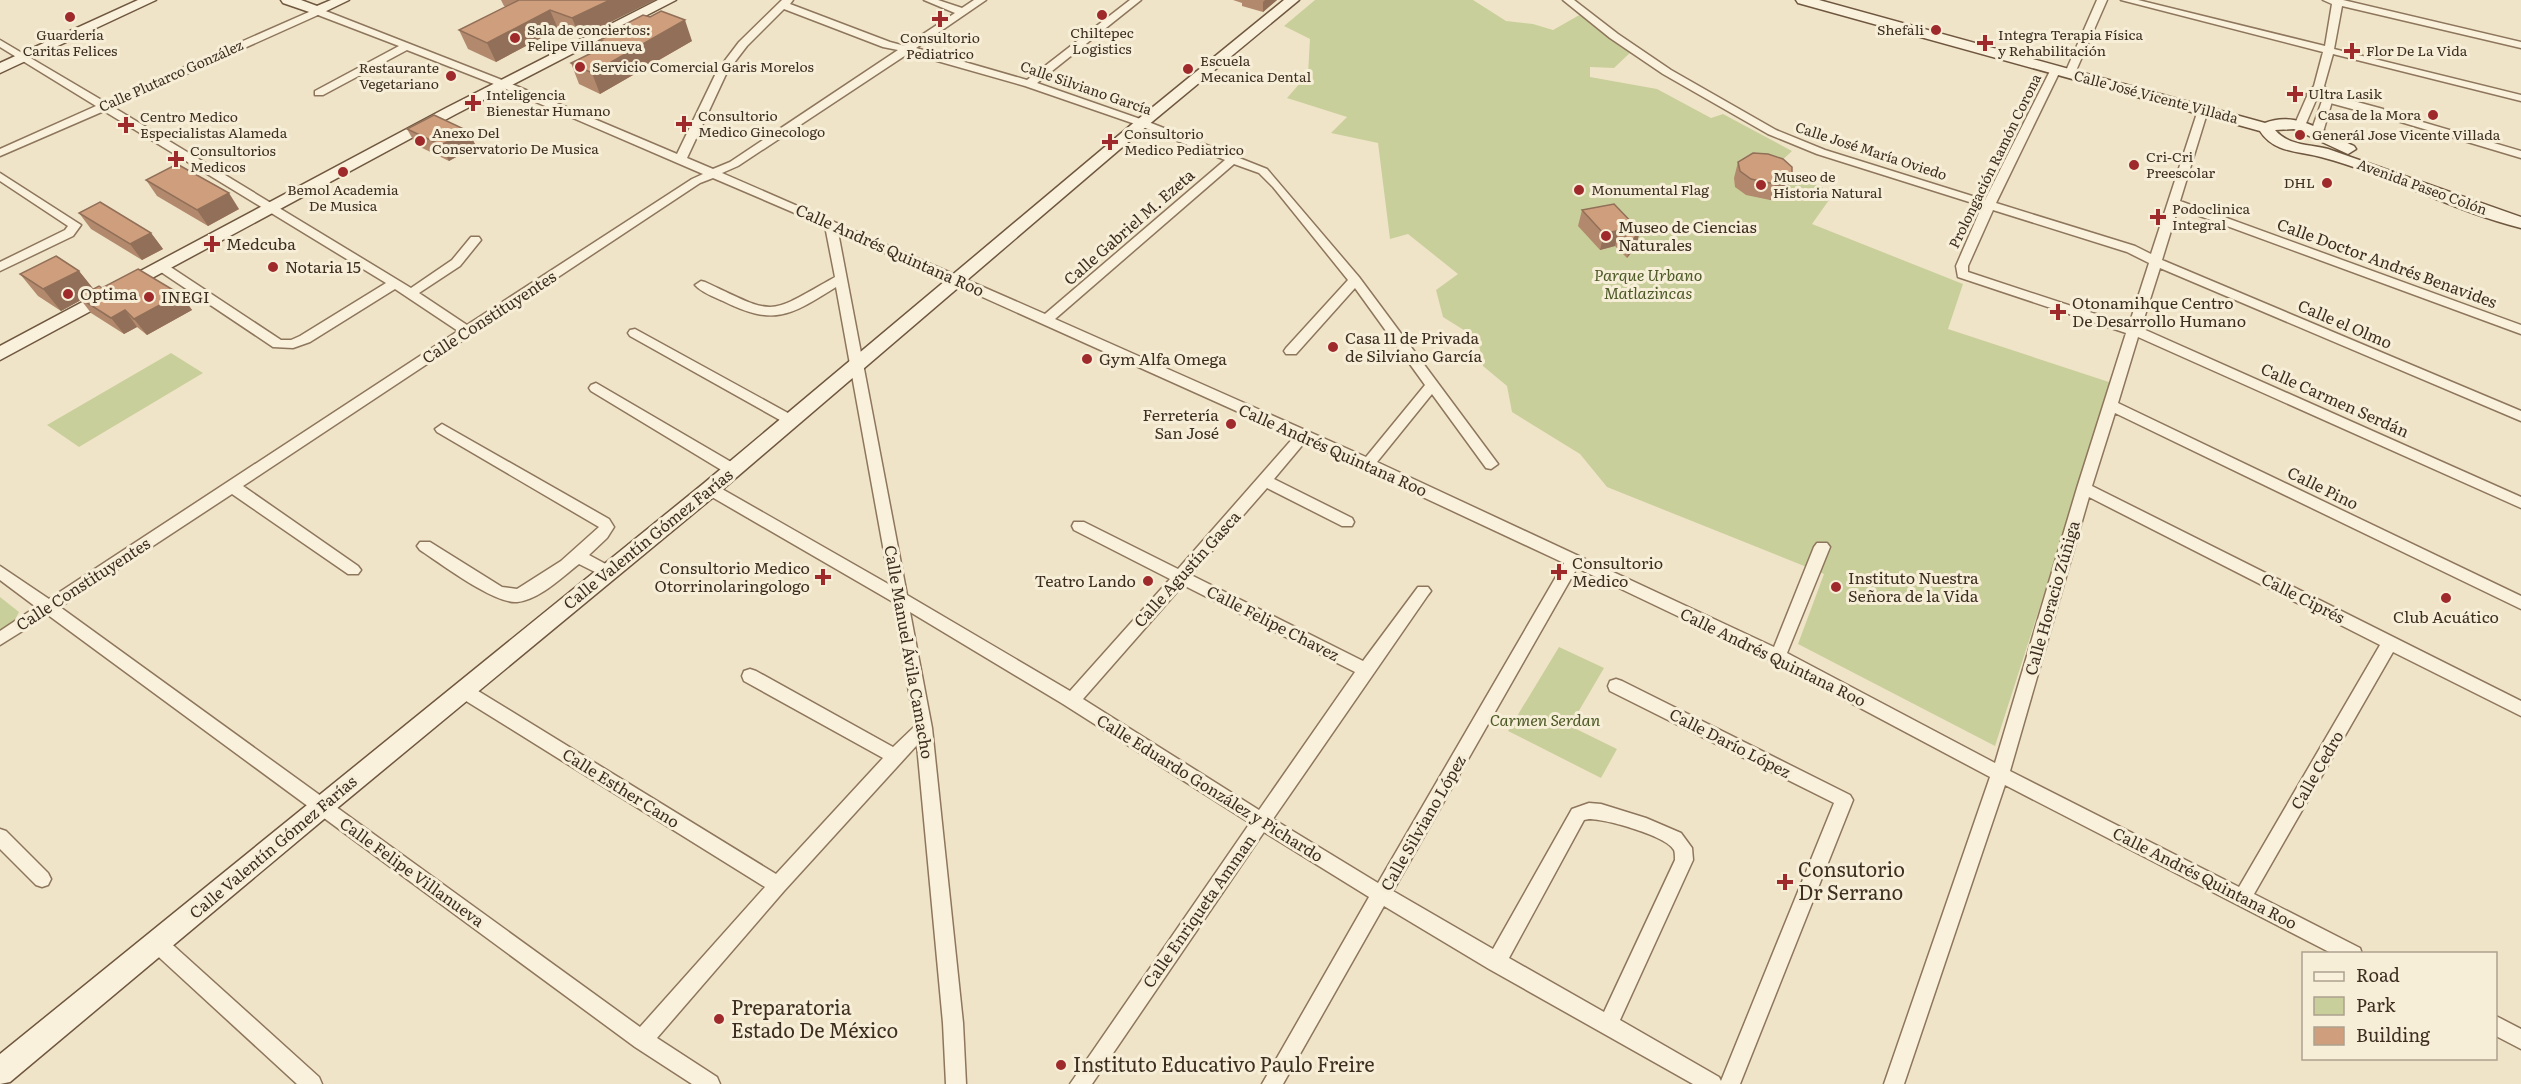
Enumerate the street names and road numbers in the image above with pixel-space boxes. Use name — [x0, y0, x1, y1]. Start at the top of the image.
street label: Calle Plutarco González — [95, 34, 246, 116]
street label: Calle Silviano García — [1018, 55, 1155, 119]
street label: Calle José Vicente Villada — [2072, 64, 2241, 128]
street label: Prolongación Ramón Corona — [1943, 70, 2045, 251]
street label: Calle José María Oviedo — [1793, 116, 1950, 184]
street label: Avenida Paseo Colón — [2355, 153, 2490, 219]
street label: Calle Gabriel M. Ezeta — [1058, 162, 1199, 290]
street label: Calle Andrés Quintana Roo — [792, 197, 989, 302]
street label: Calle Doctor Andrés Benavides — [2274, 211, 2501, 313]
street label: Calle Constituyentes — [417, 264, 560, 369]
street label: Calle el Olmo — [2294, 292, 2396, 354]
street label: Calle Carmen Serdán — [2257, 356, 2414, 443]
street label: Calle Andrés Quintana Roo — [1235, 397, 1432, 502]
street label: Calle Pino — [2284, 460, 2363, 515]
street label: Calle Valentín Gómez Farías — [557, 462, 737, 614]
street label: Calle Agustín Gasca — [1127, 504, 1245, 632]
street label: Calle Horacio Zúñiga — [2017, 517, 2085, 678]
street label: Calle Constituyentes — [11, 531, 154, 636]
street label: Calle Manuel Ávila Camacho — [879, 543, 941, 760]
street label: Calle Ciprés — [2258, 566, 2349, 628]
street label: Calle Felipe Chavez — [1203, 578, 1344, 666]
street label: Calle Andrés Quintana Roo — [1676, 601, 1870, 712]
street label: Calle Darío López — [1666, 701, 1795, 783]
street label: Calle Eduardo González y Pichardo — [1093, 707, 1328, 867]
street label: Calle Cedro — [2284, 726, 2348, 813]
street label: Calle Esther Cano — [558, 741, 685, 833]
street label: Calle Silviano López — [1373, 750, 1471, 895]
street label: Calle Valentín Gómez Farías — [183, 769, 361, 924]
street label: Calle Felipe Villanueva — [335, 811, 490, 932]
street label: Calle Andrés Quintana Roo — [2109, 820, 2302, 934]
street label: Calle Enriqueta Amman — [1136, 829, 1261, 992]

